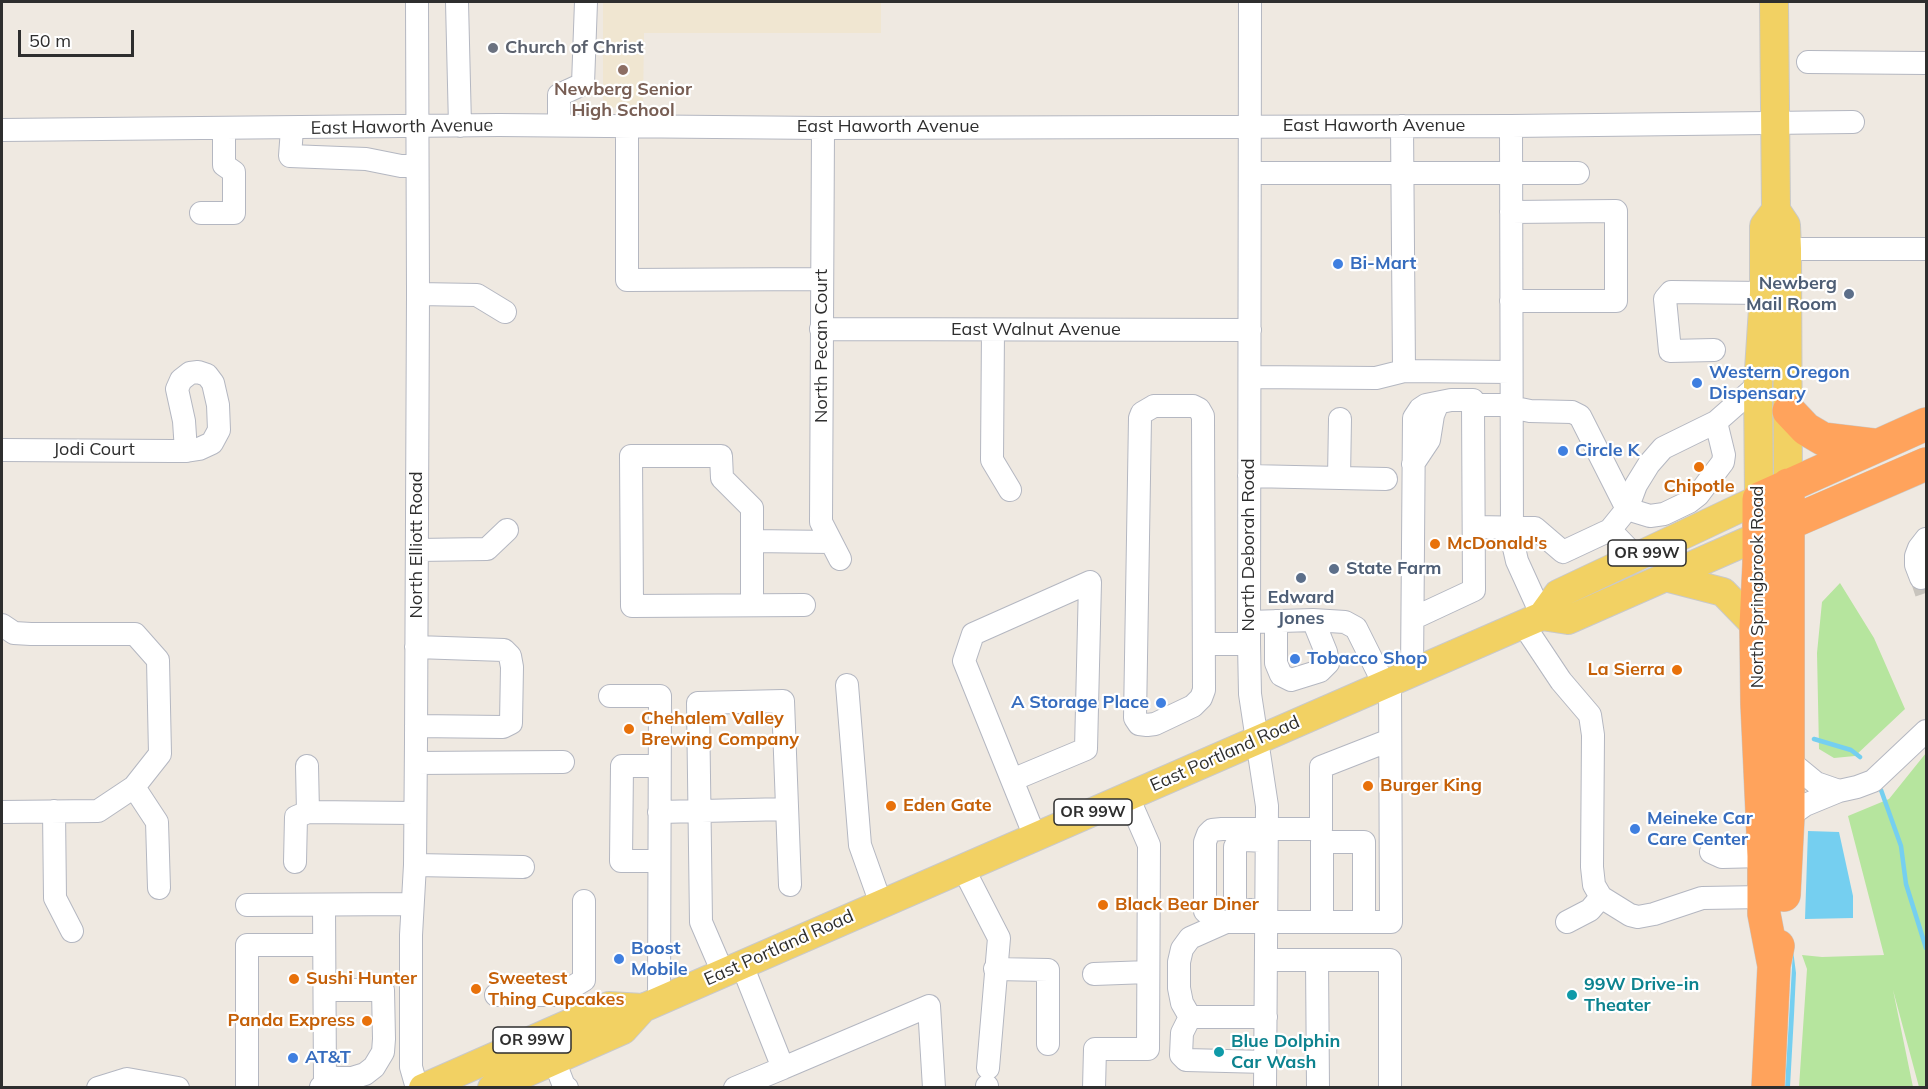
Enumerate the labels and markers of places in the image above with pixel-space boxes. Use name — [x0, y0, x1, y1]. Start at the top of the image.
place label: Church of Christ — [505, 37, 644, 59]
marker: Church of Christ — [486, 41, 500, 55]
marker: Newberg Senior High School — [616, 63, 630, 77]
place label: Newberg Senior High School — [554, 79, 692, 122]
place label: Bi-Mart — [1350, 253, 1416, 275]
marker: Bi-Mart — [1331, 257, 1345, 271]
place label: Newberg Mail Room — [1746, 273, 1837, 316]
marker: Newberg Mail Room — [1842, 287, 1856, 301]
place label: Western Oregon Dispensary — [1709, 362, 1850, 404]
marker: Western Oregon Dispensary — [1690, 376, 1704, 390]
place label: Circle K — [1575, 440, 1640, 462]
marker: Circle K — [1556, 444, 1570, 458]
marker: Chipotle — [1692, 460, 1706, 474]
place label: Chipotle — [1664, 476, 1734, 498]
place label: McDonald's — [1447, 533, 1547, 555]
marker: McDonald's — [1428, 537, 1442, 551]
place label: State Farm — [1346, 558, 1441, 580]
marker: State Farm — [1327, 562, 1341, 576]
marker: Edward Jones — [1294, 571, 1308, 585]
place label: Edward Jones — [1268, 587, 1334, 630]
place label: Tobacco Shop — [1307, 648, 1427, 670]
marker: Tobacco Shop — [1288, 652, 1302, 666]
place label: La Sierra — [1587, 659, 1665, 681]
marker: La Sierra — [1670, 663, 1684, 677]
place label: A Storage Place — [1011, 692, 1149, 714]
marker: A Storage Place — [1154, 696, 1168, 710]
place label: Chehalem Valley Brewing Company — [641, 708, 799, 750]
marker: Chehalem Valley Brewing Company — [622, 722, 636, 736]
place label: Burger King — [1380, 775, 1482, 797]
marker: Burger King — [1361, 779, 1375, 793]
place label: Eden Gate — [903, 795, 992, 817]
marker: Eden Gate — [884, 799, 898, 813]
place label: Meineke Car Care Center — [1647, 808, 1753, 850]
marker: Meineke Car Care Center — [1628, 822, 1642, 836]
place label: Black Bear Diner — [1115, 894, 1259, 916]
marker: Black Bear Diner — [1096, 898, 1110, 912]
place label: Boost Mobile — [631, 938, 688, 980]
marker: Boost Mobile — [612, 952, 626, 966]
place label: Sushi Hunter — [306, 968, 417, 990]
place label: Sweetest Thing Cupcakes — [488, 968, 624, 1010]
marker: Sushi Hunter — [287, 972, 301, 986]
place label: 99W Drive-in Theater — [1584, 974, 1699, 1016]
marker: Sweetest Thing Cupcakes — [469, 982, 483, 996]
marker: 99W Drive-in Theater — [1565, 988, 1579, 1002]
place label: Panda Express — [228, 1010, 355, 1032]
marker: Panda Express — [360, 1014, 374, 1028]
place label: Blue Dolphin Car Wash — [1231, 1031, 1340, 1074]
marker: Blue Dolphin Car Wash — [1212, 1045, 1226, 1059]
place label: AT&T — [305, 1047, 351, 1069]
marker: AT&T — [286, 1051, 300, 1065]

